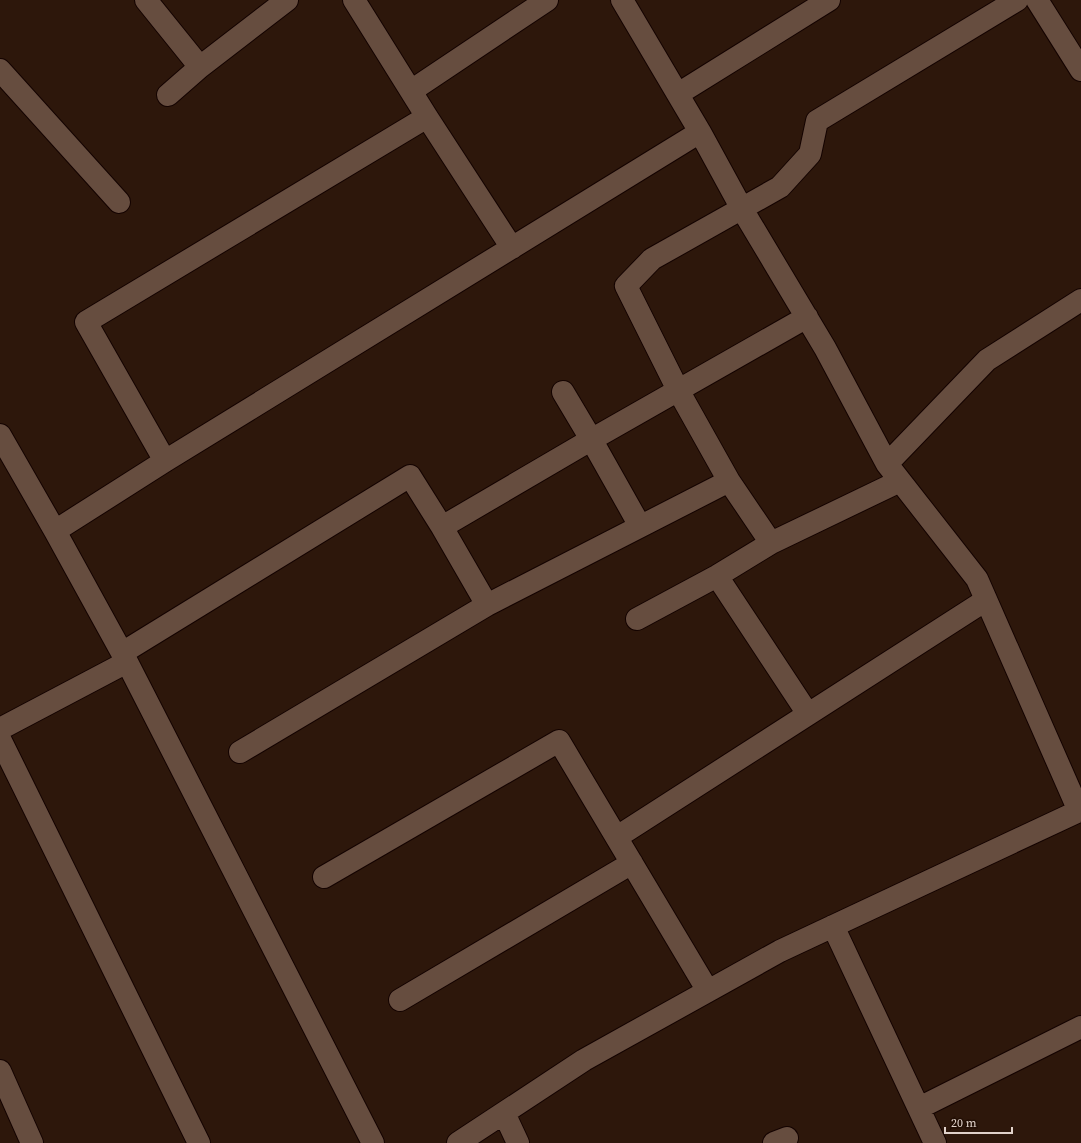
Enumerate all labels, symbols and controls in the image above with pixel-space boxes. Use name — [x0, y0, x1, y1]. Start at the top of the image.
scale bar — [945, 1109, 1012, 1135]
text: 20 m — [951, 1115, 977, 1131]

